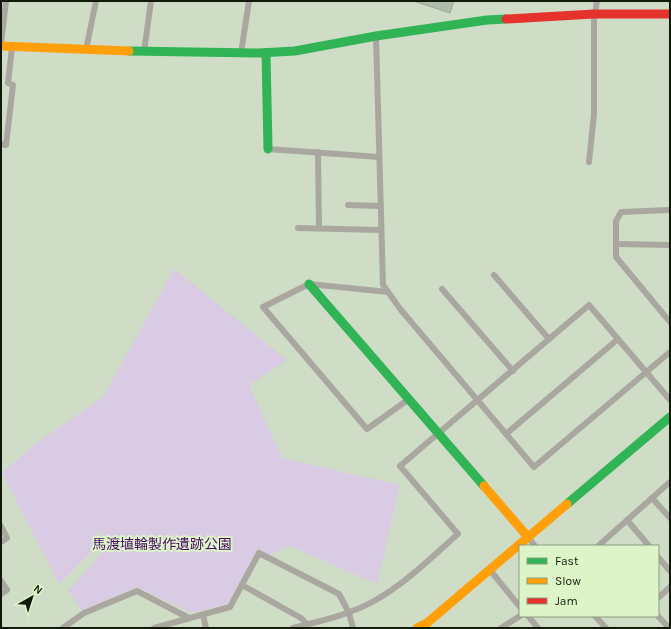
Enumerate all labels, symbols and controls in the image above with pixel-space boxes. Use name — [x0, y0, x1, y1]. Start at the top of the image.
park label: 馬渡埴輪製作遺跡公園 — [92, 536, 232, 553]
legend — [519, 545, 659, 617]
text: Fast — [555, 554, 579, 568]
text: Slow — [555, 574, 581, 588]
north arrow — [12, 577, 52, 617]
text: N — [31, 582, 45, 597]
text: Jam — [555, 594, 578, 608]

